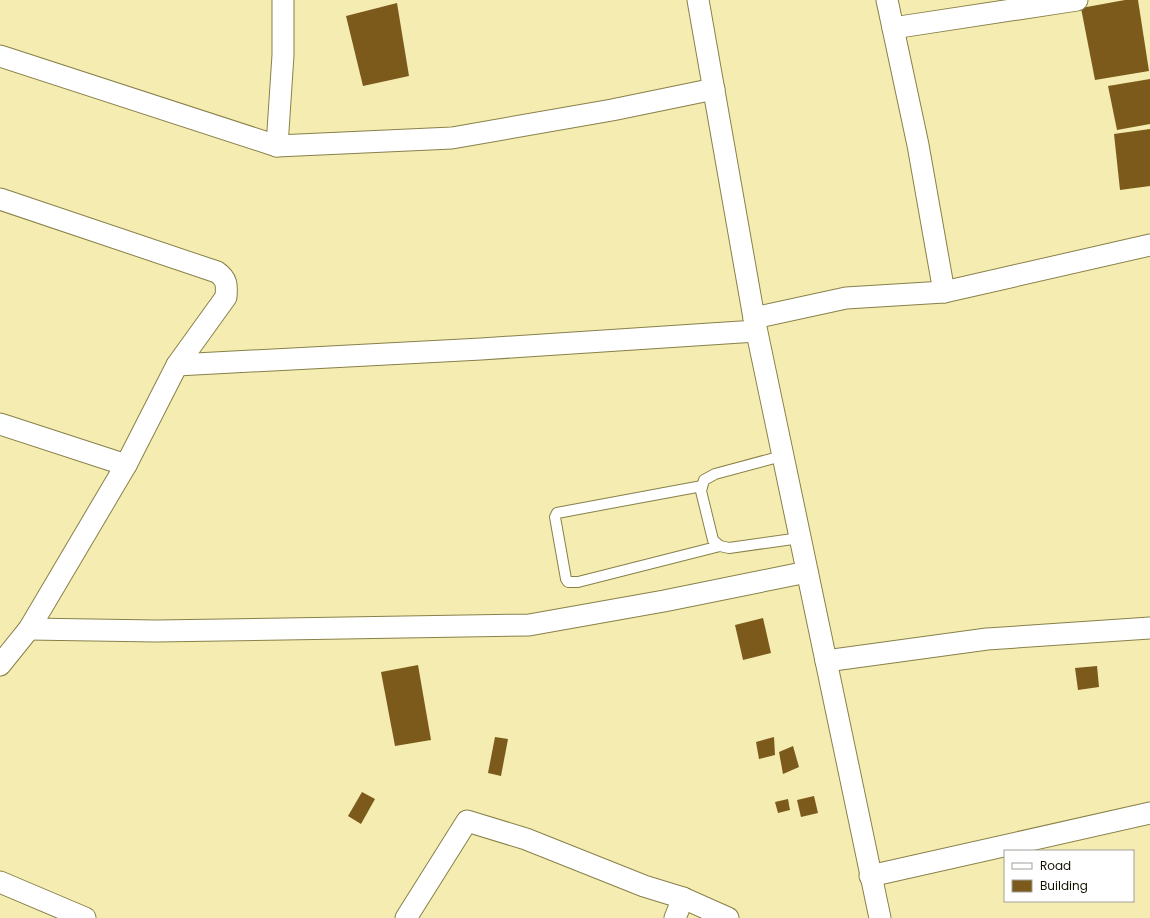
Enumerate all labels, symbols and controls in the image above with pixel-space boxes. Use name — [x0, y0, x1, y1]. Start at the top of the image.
legend — [1004, 850, 1134, 902]
text: Road — [1040, 857, 1071, 874]
text: Building — [1040, 877, 1088, 894]

